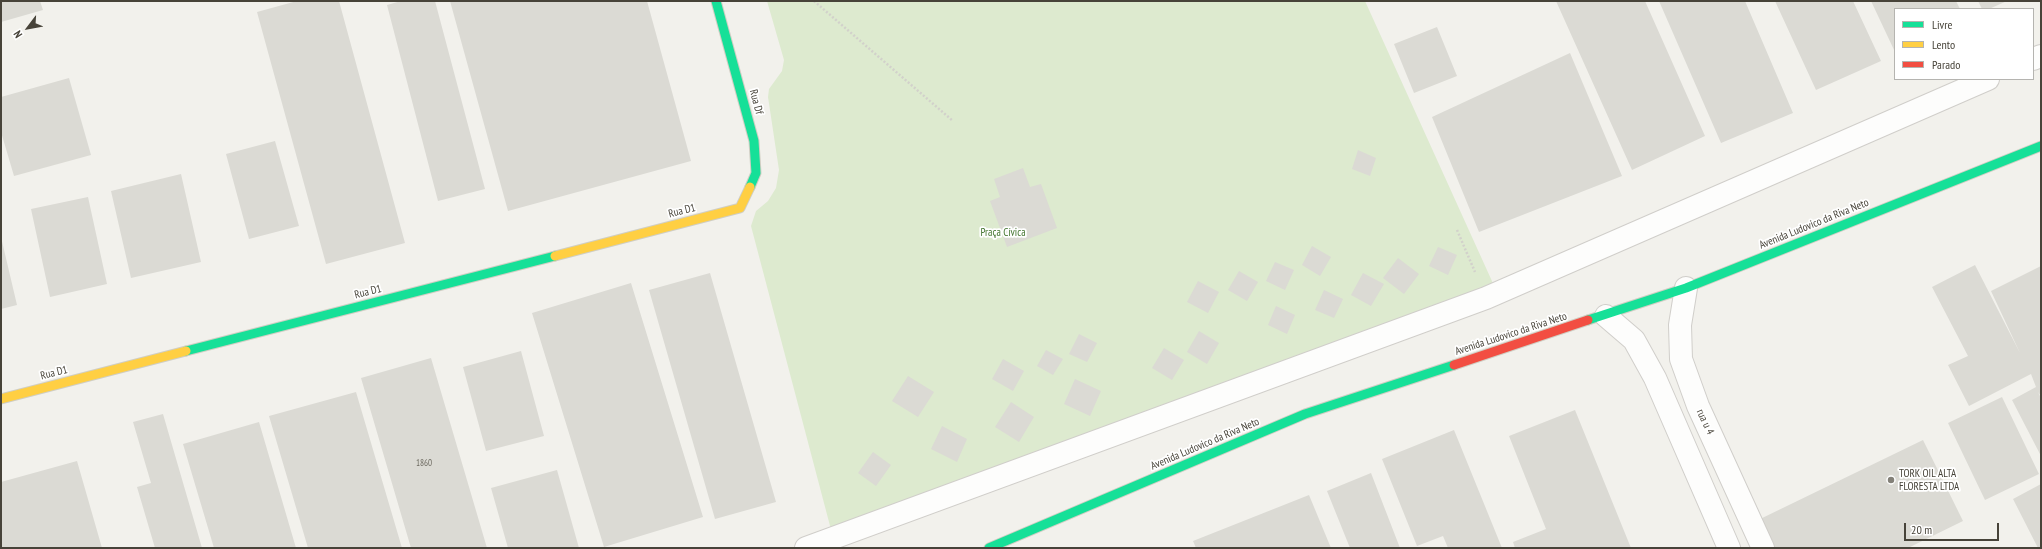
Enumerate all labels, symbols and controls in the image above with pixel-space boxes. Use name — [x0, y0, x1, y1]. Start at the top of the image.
north arrow — [8, 8, 48, 48]
legend — [1894, 8, 2034, 80]
text: Livre — [1932, 17, 1952, 32]
text: N — [10, 28, 25, 41]
text: Lento — [1932, 37, 1955, 52]
text: Parado — [1932, 57, 1960, 72]
street label: Rua Df — [746, 88, 766, 116]
street label: Avenida Ludovico da Riva Neto — [1757, 196, 1871, 252]
street label: Rua D1 — [667, 201, 697, 221]
park label: Praça Cívica — [980, 226, 1026, 240]
street label: Rua D1 — [353, 282, 383, 302]
street label: Avenida Ludovico da Riva Neto — [1453, 310, 1569, 358]
street label: Rua D1 — [39, 363, 69, 383]
street label: rua u 4 — [1693, 407, 1717, 437]
street label: Avenida Ludovico da Riva Neto — [1149, 415, 1261, 473]
house number: 1860 — [416, 458, 432, 468]
place label: TORK OIL ALTA FLORESTA LTDA — [1899, 467, 1959, 493]
marker: TORK OIL ALTA FLORESTA LTDA — [1886, 475, 1896, 485]
scale bar — [1906, 515, 2001, 541]
text: 20 m — [1911, 522, 1932, 537]

